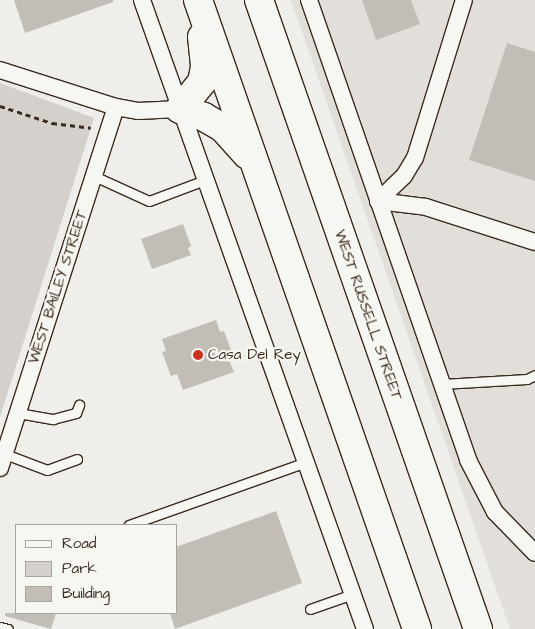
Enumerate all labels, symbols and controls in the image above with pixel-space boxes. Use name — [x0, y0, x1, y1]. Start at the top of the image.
street label: WEST BAILEY STREET — [25, 208, 91, 366]
street label: WEST RUSSELL STREET — [330, 228, 406, 402]
place label: Casa Del Rey — [208, 346, 301, 364]
marker: Casa Del Rey — [192, 349, 204, 361]
legend — [15, 524, 178, 614]
text: Road — [62, 533, 96, 554]
text: Park — [62, 558, 97, 579]
text: Building — [62, 583, 110, 604]

